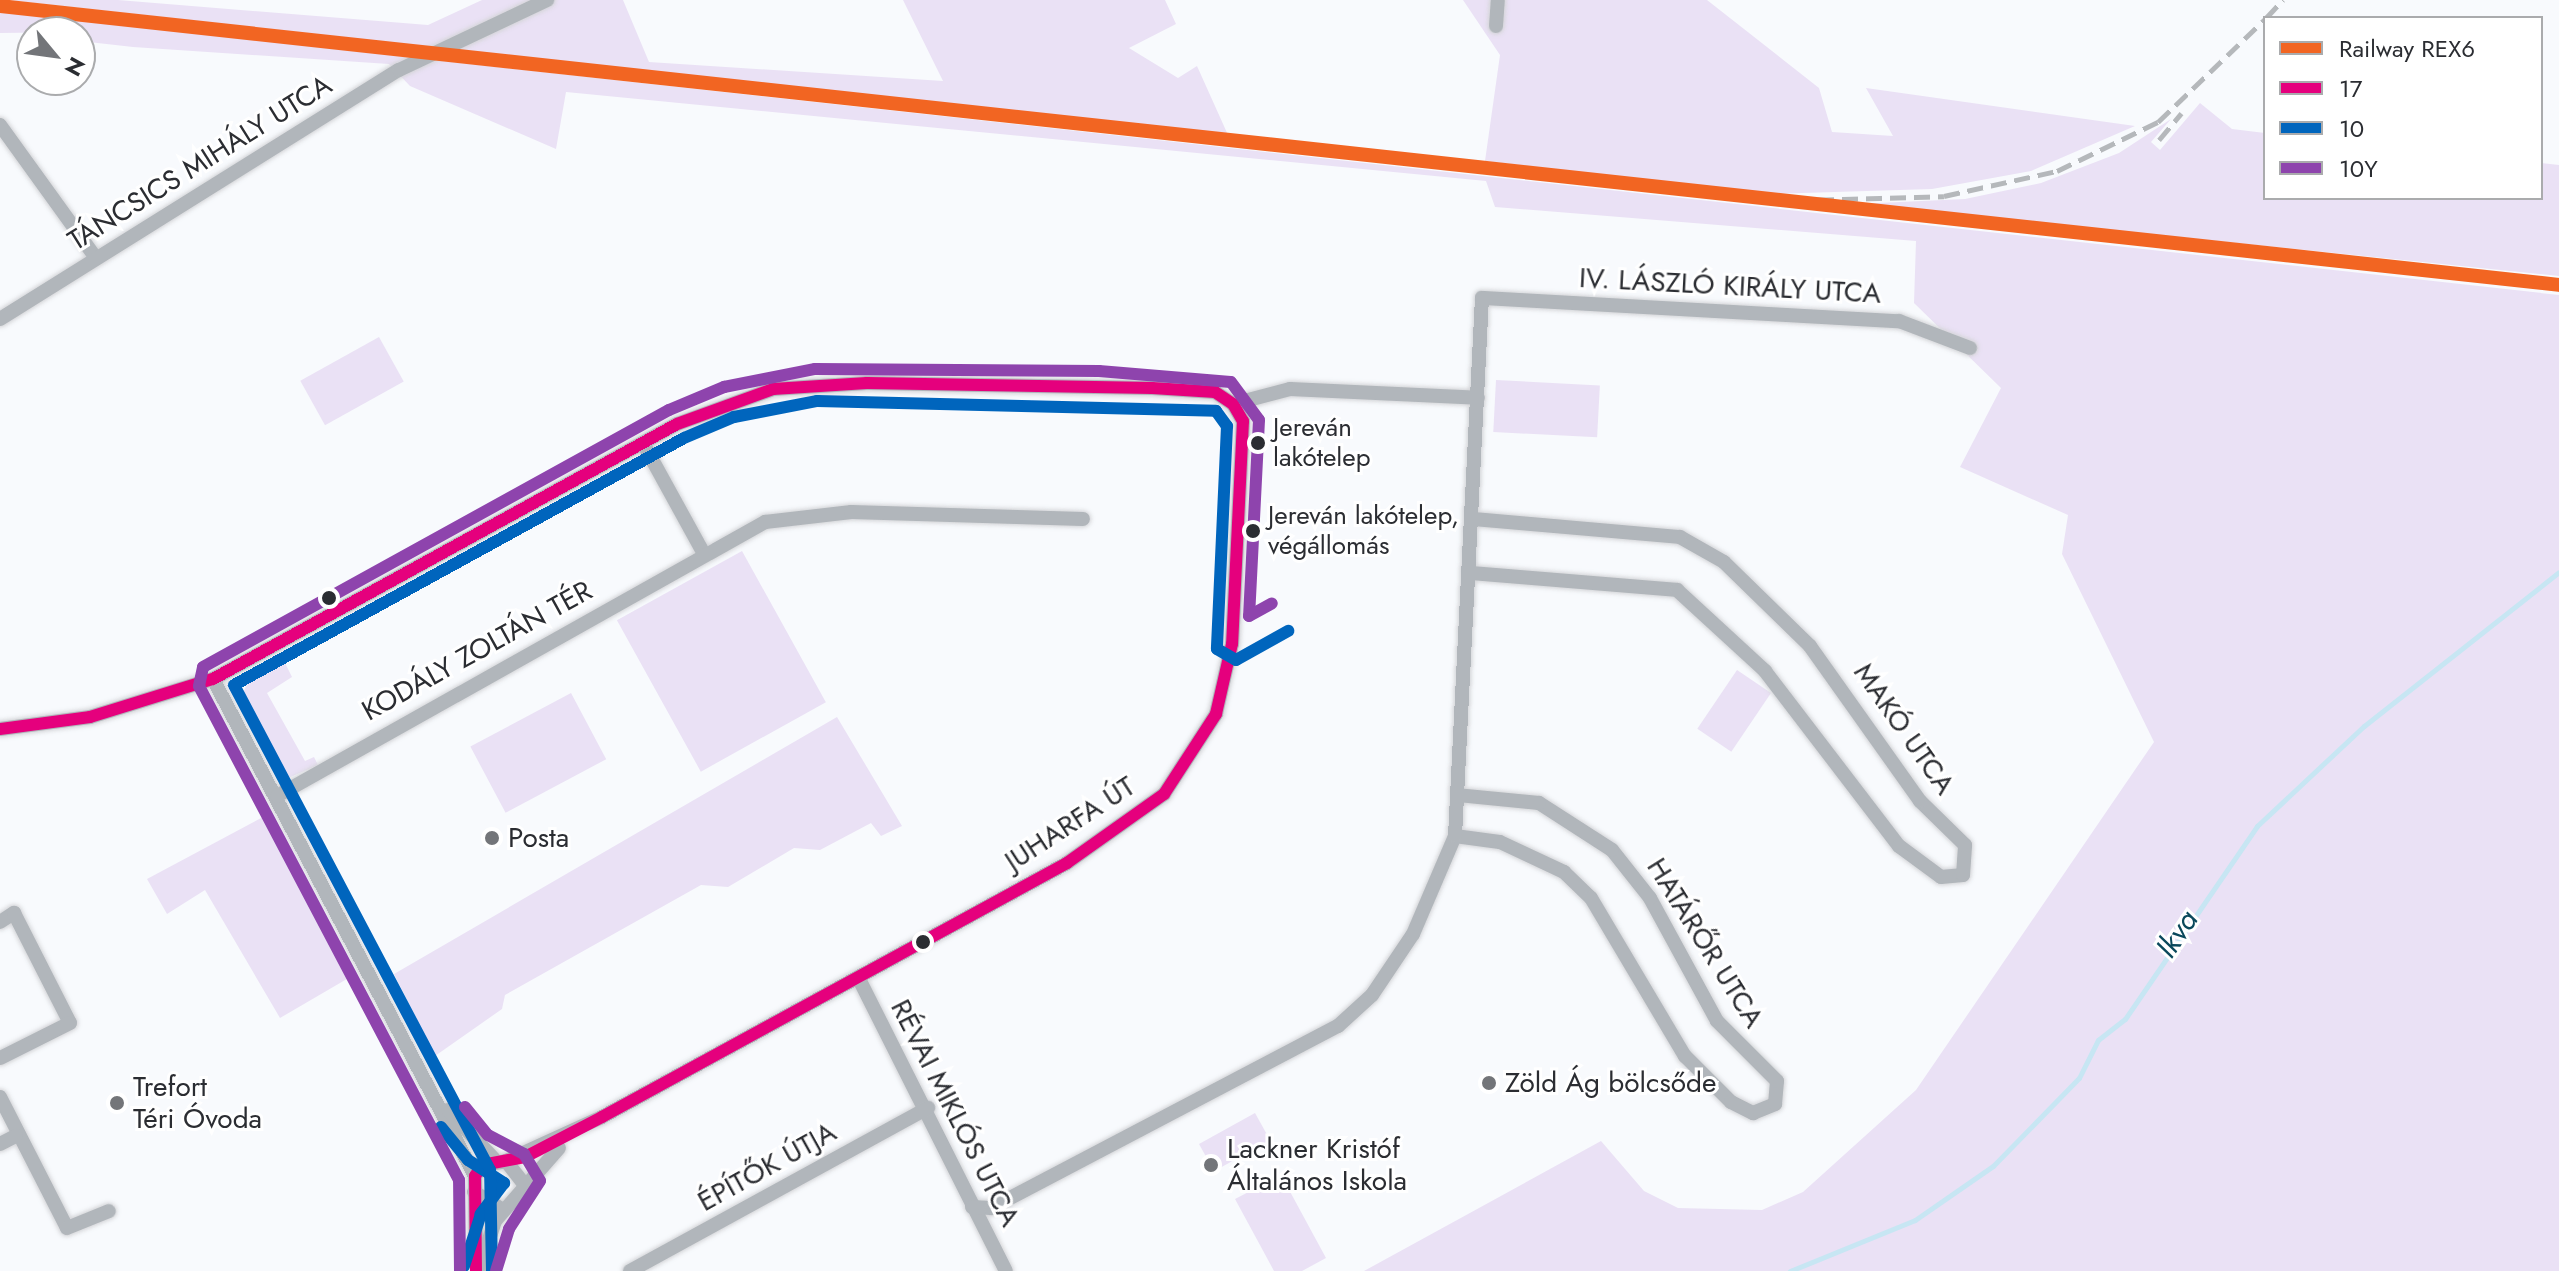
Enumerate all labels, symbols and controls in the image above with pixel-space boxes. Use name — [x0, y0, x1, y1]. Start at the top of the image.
north arrow — [16, 16, 96, 96]
legend — [2263, 16, 2543, 200]
text: Railway REX6 — [2339, 31, 2475, 66]
street label: TÁNCSICS MIHÁLY UTCA — [62, 68, 338, 258]
text: 17 — [2339, 71, 2362, 106]
text: 10 — [2339, 111, 2364, 146]
text: 10Y — [2339, 151, 2378, 186]
street label: IV. LÁSZLÓ KIRÁLY UTCA — [1578, 261, 1882, 311]
place label: Jereván lakótelep — [1273, 412, 1371, 474]
marker: Jereván lakótelep — [1250, 435, 1266, 451]
place label: Jereván lakótelep, végállomás — [1268, 500, 1459, 562]
marker: Jereván lakótelep, végállomás — [1245, 523, 1261, 539]
street label: KODÁLY ZOLTÁN TÉR — [356, 574, 598, 728]
unlabelled marker — [321, 590, 337, 606]
street label: MAKÓ UTCA — [1847, 657, 1961, 801]
street label: JUHARFA ÚT — [999, 770, 1141, 878]
place label: Posta — [508, 821, 569, 855]
marker: Posta — [483, 829, 501, 847]
street label: HATÁRŐR UTCA — [1639, 852, 1771, 1034]
water label: Ikva — [2148, 903, 2206, 965]
unlabelled marker — [915, 934, 931, 950]
street label: RÉVAI MIKLÓS UTCA — [883, 994, 1027, 1232]
place label: Zöld Ág bölcsőde — [1505, 1066, 1716, 1100]
place label: Trefort Téri Óvoda — [133, 1070, 262, 1136]
marker: Zöld Ág bölcsőde — [1480, 1074, 1498, 1092]
marker: Trefort Téri Óvoda — [108, 1094, 126, 1112]
street label: ÉPÍTŐK ÚTJA — [692, 1115, 842, 1219]
place label: Lackner Kristóf Általános Iskola — [1227, 1132, 1407, 1198]
marker: Lackner Kristóf Általános Iskola — [1202, 1156, 1220, 1174]

